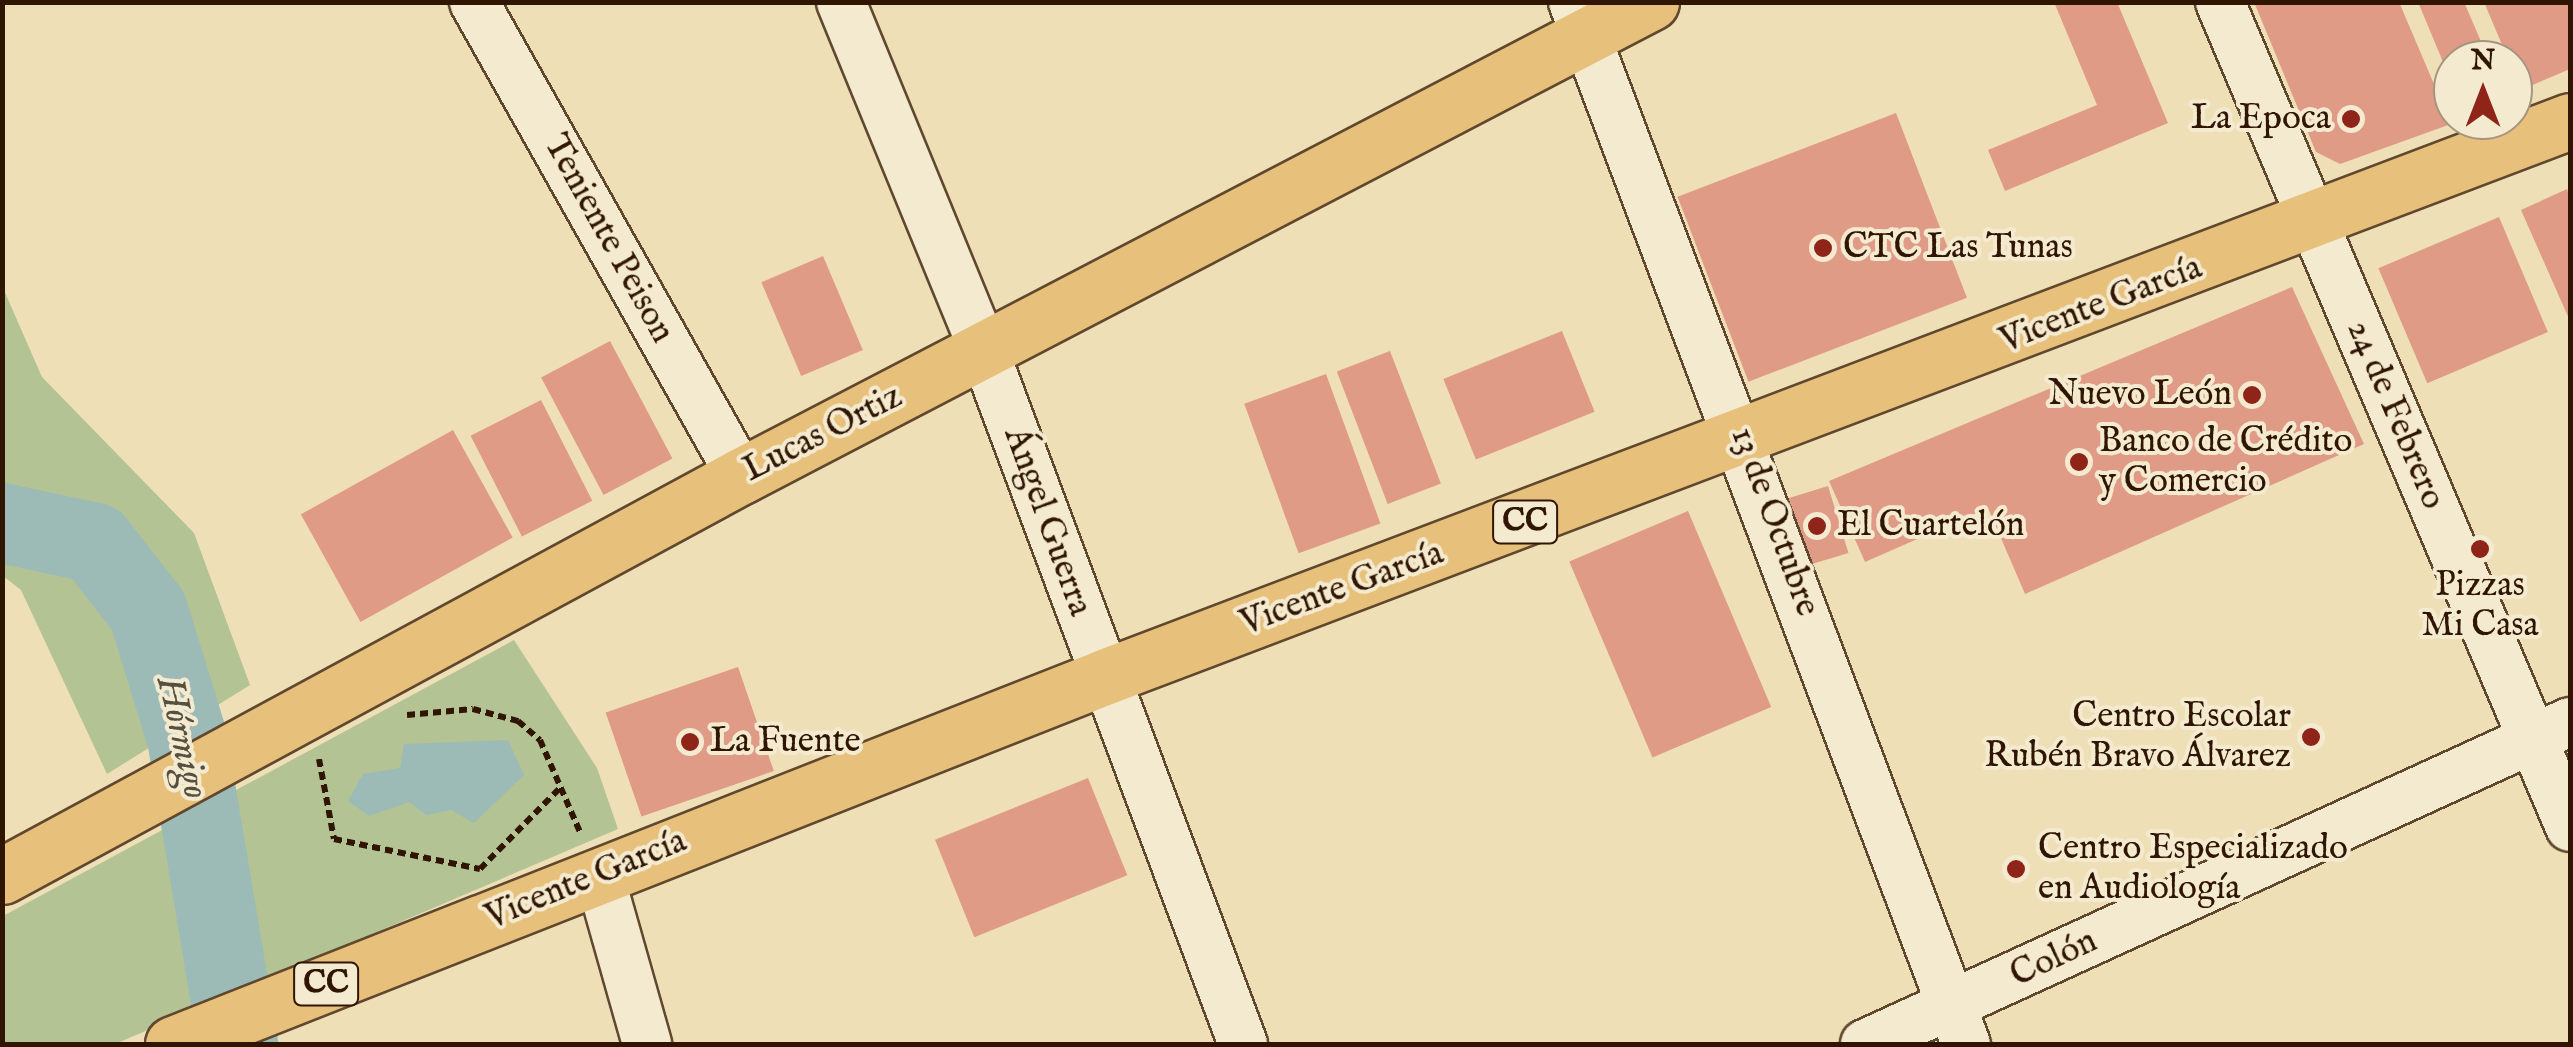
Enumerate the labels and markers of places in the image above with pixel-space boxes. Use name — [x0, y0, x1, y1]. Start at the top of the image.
place label: La Epoca — [2191, 98, 2331, 140]
marker: La Epoca — [2340, 108, 2362, 130]
place label: CTC Las Tunas — [1843, 227, 2073, 269]
marker: CTC Las Tunas — [1812, 237, 1834, 259]
place label: Nuevo León — [2048, 374, 2232, 416]
marker: Nuevo León — [2241, 384, 2263, 406]
place label: Banco de Crédito y Comercio — [2099, 421, 2352, 503]
marker: Banco de Crédito y Comercio — [2068, 451, 2090, 473]
place label: El Cuartelón — [1837, 505, 2024, 547]
marker: El Cuartelón — [1806, 515, 1828, 537]
marker: Pizzas Mi Casa — [2469, 538, 2491, 560]
place label: Pizzas Mi Casa — [2421, 565, 2539, 647]
place label: Centro Escolar Rubén Bravo Álvarez — [1984, 696, 2291, 778]
place label: La Fuente — [710, 721, 860, 763]
marker: Centro Escolar Rubén Bravo Álvarez — [2300, 726, 2322, 748]
marker: La Fuente — [679, 731, 701, 753]
place label: Centro Especializado en Audiología — [2038, 828, 2348, 910]
marker: Centro Especializado en Audiología — [2003, 856, 2029, 882]

